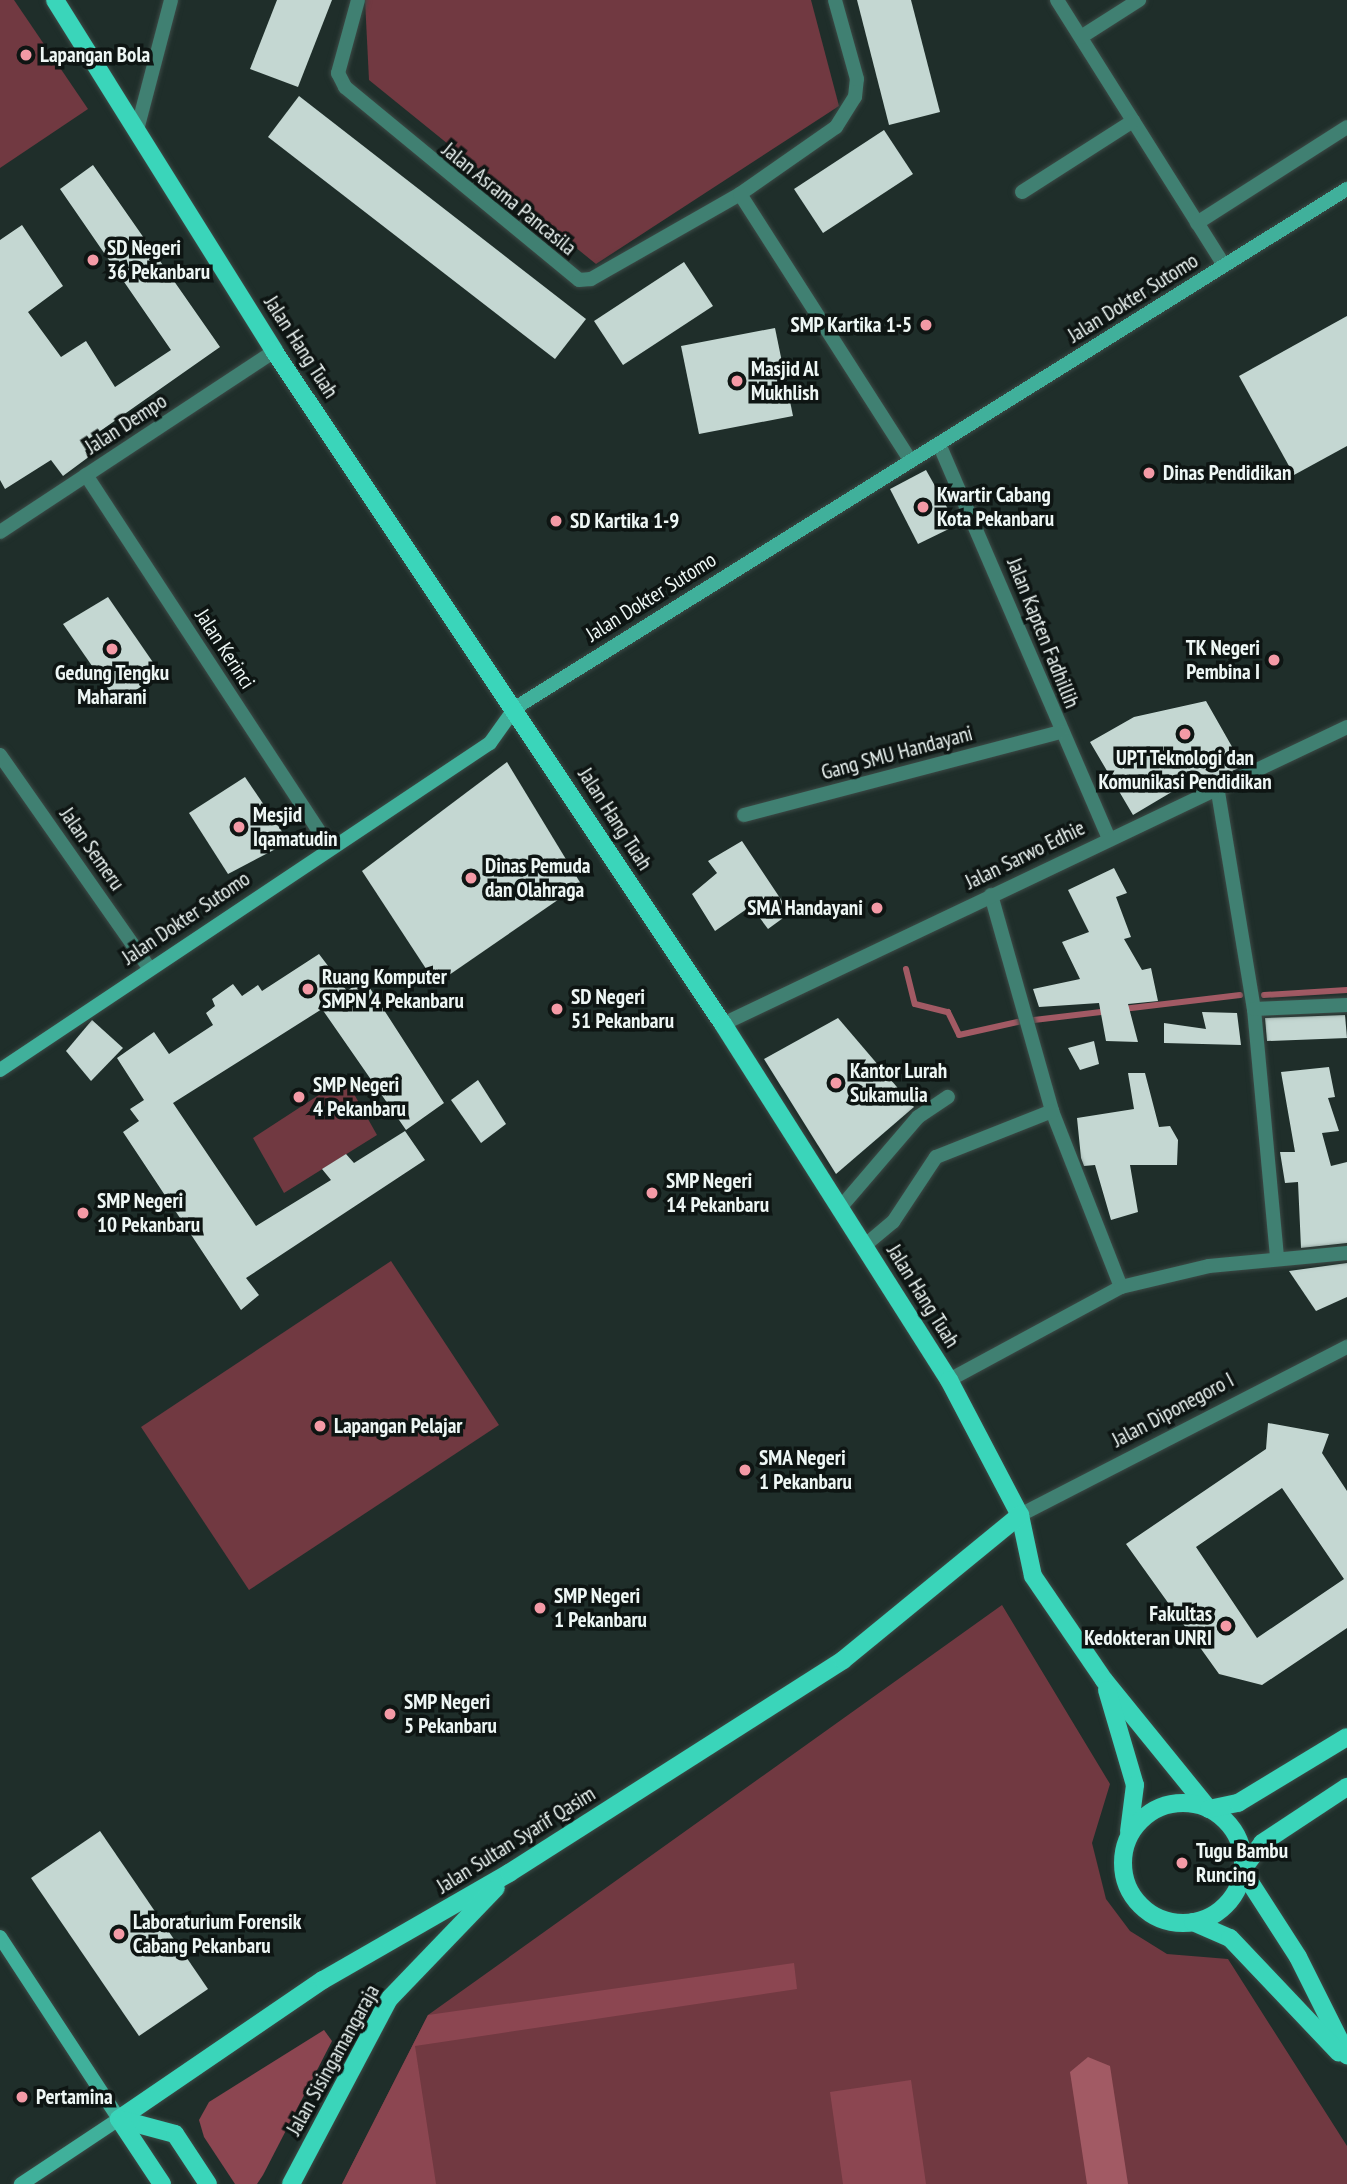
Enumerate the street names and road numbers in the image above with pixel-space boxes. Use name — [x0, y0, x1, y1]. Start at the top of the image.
street label: Jalan Asrama Pancasila — [437, 137, 581, 261]
street label: Jalan Dokter Sutomo — [1063, 248, 1203, 348]
street label: Jalan Hang Tuah — [259, 291, 343, 403]
street label: Jalan Dempo — [81, 388, 171, 460]
street label: Jalan Dokter Sutomo — [581, 547, 721, 647]
street label: Jalan Kapten Fadhillih — [1001, 554, 1085, 712]
street label: Jalan Kerinci — [190, 604, 260, 694]
street label: Gang SMU Handayani — [819, 721, 975, 785]
street label: Jalan Hang Tuah — [573, 763, 657, 875]
street label: Jalan Semeru — [54, 803, 130, 895]
street label: Jalan Sarwo Edhie — [961, 815, 1089, 895]
street label: Jalan Dokter Sutomo — [117, 866, 255, 970]
street label: Jalan Hang Tuah — [881, 1240, 965, 1352]
street label: Jalan Diponegoro I — [1108, 1367, 1238, 1453]
street label: Jalan Sultan Syarif Qasim — [432, 1781, 600, 1899]
street label: Jalan Sisingamangaraja — [281, 1980, 385, 2140]

